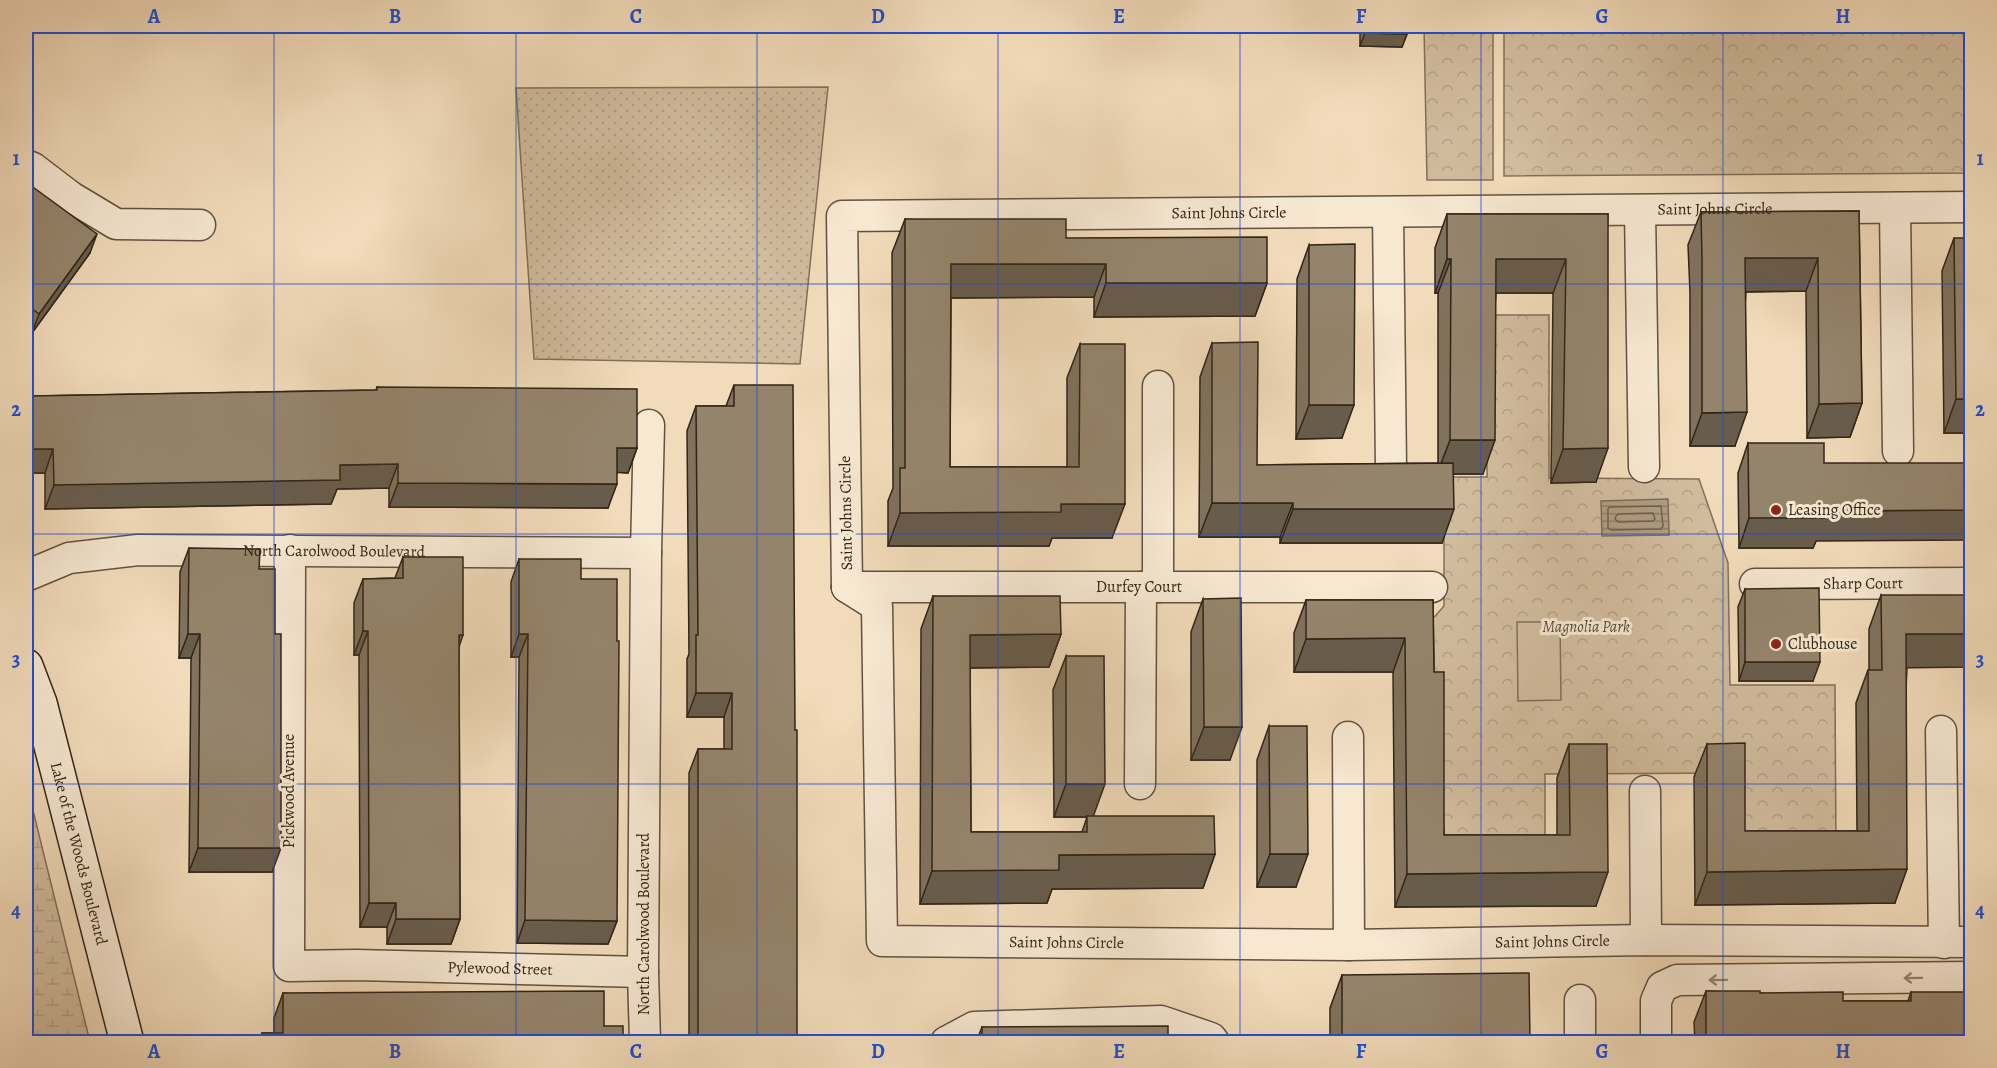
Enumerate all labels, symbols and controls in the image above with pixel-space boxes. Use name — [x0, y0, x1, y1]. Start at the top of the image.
text: A — [147, 3, 161, 30]
text: B — [389, 3, 401, 30]
text: C — [630, 3, 642, 30]
text: D — [871, 3, 885, 30]
text: E — [1113, 3, 1125, 30]
text: F — [1356, 3, 1367, 30]
text: G — [1595, 3, 1609, 30]
text: H — [1836, 3, 1851, 30]
text: 1 — [12, 145, 20, 172]
text: 1 — [1976, 145, 1984, 172]
street label: Saint Johns Circle — [1657, 198, 1773, 221]
street label: Saint Johns Circle — [1171, 201, 1287, 224]
text: 2 — [11, 396, 21, 423]
text: 2 — [1975, 396, 1985, 423]
street label: Saint Johns Circle — [834, 455, 858, 571]
place label: Leasing Office — [1788, 499, 1881, 521]
marker: Leasing Office — [1769, 503, 1783, 517]
street label: North Carolwood Boulevard — [243, 540, 426, 563]
street label: Sharp Court — [1823, 572, 1903, 595]
street label: Durfey Court — [1096, 576, 1182, 598]
park label: Magnolia Park — [1542, 616, 1630, 638]
place label: Clubhouse — [1788, 633, 1857, 655]
marker: Clubhouse — [1769, 637, 1783, 651]
text: 3 — [12, 646, 20, 673]
text: 3 — [1976, 646, 1984, 673]
street label: Pickwood Avenue — [278, 734, 300, 848]
street label: Lake of the Woods Boulevard — [45, 760, 113, 948]
street label: North Carolwood Boulevard — [633, 832, 655, 1015]
text: 4 — [11, 897, 21, 924]
text: 4 — [1975, 897, 1985, 924]
street label: Saint Johns Circle — [1495, 930, 1610, 954]
street label: Saint Johns Circle — [1009, 931, 1124, 954]
street label: Pylewood Street — [447, 956, 553, 981]
one-way arrow — [1904, 972, 1924, 984]
one-way arrow — [1709, 974, 1729, 986]
text: A — [147, 1038, 161, 1065]
text: B — [389, 1038, 401, 1065]
text: C — [630, 1038, 642, 1065]
text: D — [871, 1038, 885, 1065]
text: E — [1113, 1038, 1125, 1065]
text: F — [1356, 1038, 1367, 1065]
text: G — [1595, 1038, 1609, 1065]
text: H — [1836, 1038, 1851, 1065]

